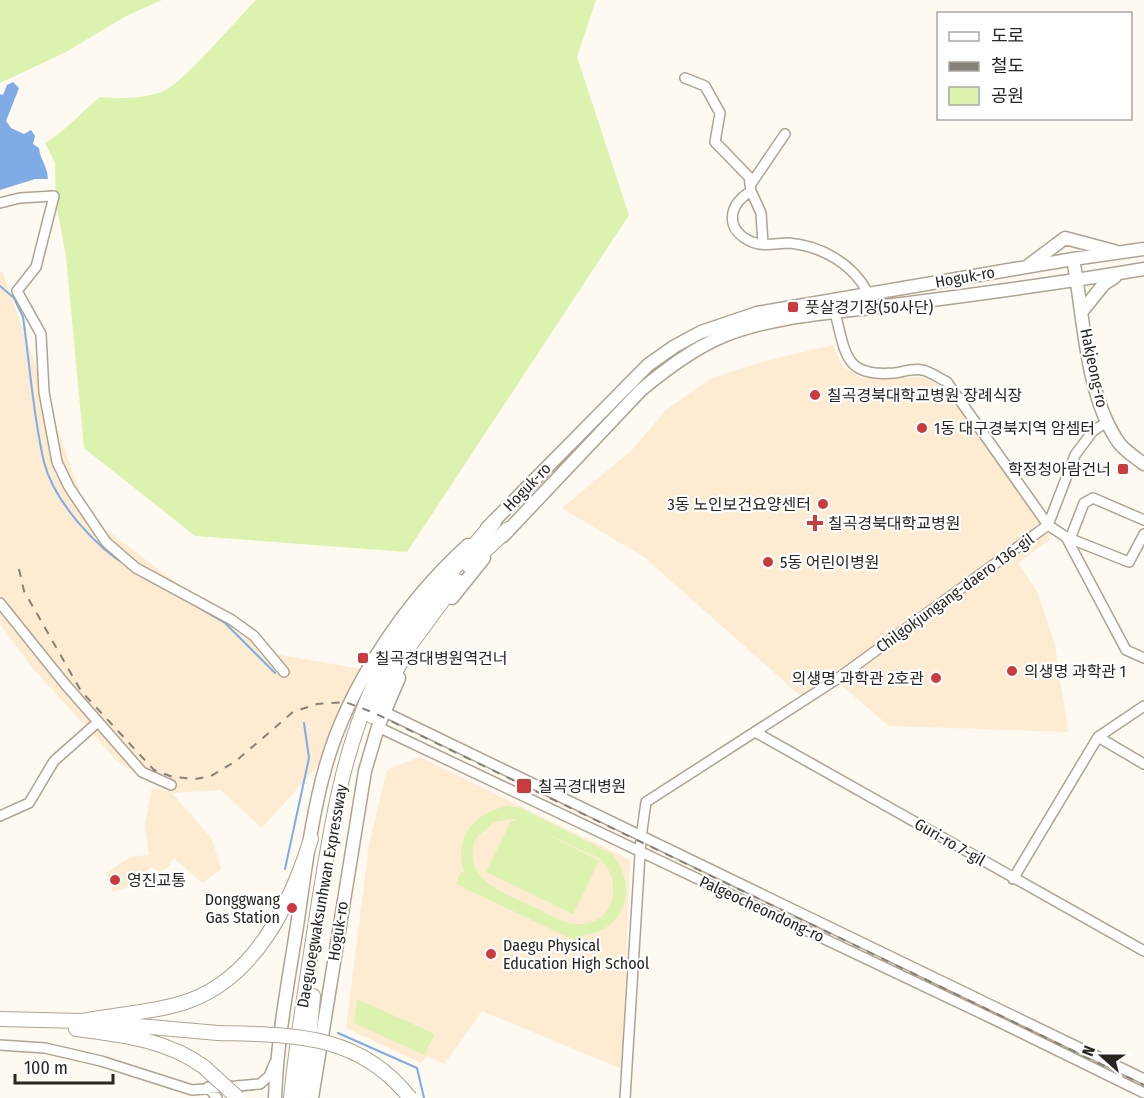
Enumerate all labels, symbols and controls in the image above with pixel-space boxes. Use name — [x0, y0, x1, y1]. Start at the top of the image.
legend — [937, 12, 1132, 120]
text: 도로 — [991, 25, 1024, 47]
text: 철도 — [991, 55, 1024, 77]
text: 공원 — [991, 85, 1024, 107]
street label: Hoguk-ro — [934, 262, 996, 292]
place label: 풋살경기장(50사단) — [805, 298, 933, 317]
marker: 풋살경기장(50사단) — [786, 300, 800, 314]
street label: Hakjeong-ro — [1076, 327, 1112, 409]
place label: 칠곡경북대학교병원 장례식장 — [827, 386, 1022, 405]
marker: 칠곡경북대학교병원 장례식장 — [808, 388, 822, 402]
place label: 1동 대구경북지역 암셈터 — [934, 419, 1095, 438]
marker: 1동 대구경북지역 암셈터 — [915, 421, 929, 435]
street label: Hoguk-ro — [499, 459, 555, 515]
place label: 학정청아람건너 — [1008, 460, 1111, 479]
marker: 학정청아람건너 — [1116, 462, 1130, 476]
place label: 3동 노인보건요양센터 — [668, 495, 811, 514]
marker: 3동 노인보건요양센터 — [816, 497, 830, 511]
marker: 칠곡경북대학교병원 — [806, 514, 824, 532]
place label: 칠곡경북대학교병원 — [828, 514, 960, 533]
street label: Chilgokjungang-daero 136-gil — [873, 529, 1037, 657]
place label: 5동 어린이병원 — [780, 553, 879, 572]
marker: 5동 어린이병원 — [761, 555, 775, 569]
place label: 칠곡경대병원역건너 — [375, 649, 507, 668]
marker: 칠곡경대병원역건너 — [356, 651, 370, 665]
place label: 의생명 과학관 1 — [1024, 662, 1126, 681]
marker: 의생명 과학관 1 — [1005, 664, 1019, 678]
place label: 의생명 과학관 2호관 — [792, 669, 924, 688]
marker: 의생명 과학관 2호관 — [929, 671, 943, 685]
marker: 칠곡경대병원 — [515, 777, 533, 795]
place label: 칠곡경대병원 — [538, 777, 626, 796]
street label: Daeguoegwaksunhwan Expressway — [293, 782, 351, 1009]
street label: Guri-ro 7-gil — [911, 814, 989, 870]
place label: 영진교통 — [127, 871, 186, 890]
street label: Palgeocheondong-ro — [697, 872, 827, 946]
marker: 영진교통 — [108, 873, 122, 887]
place label: Donggwang Gas Station — [205, 890, 280, 927]
street label: Hoguk-ro — [324, 900, 352, 962]
marker: Donggwang Gas Station — [285, 901, 299, 915]
place label: Daegu Physical Education High School — [503, 936, 649, 973]
marker: Daegu Physical Education High School — [484, 947, 498, 961]
north arrow — [1072, 1026, 1132, 1086]
text: N — [1078, 1043, 1099, 1059]
scale bar — [15, 1047, 112, 1085]
text: 100 m — [24, 1057, 68, 1079]

